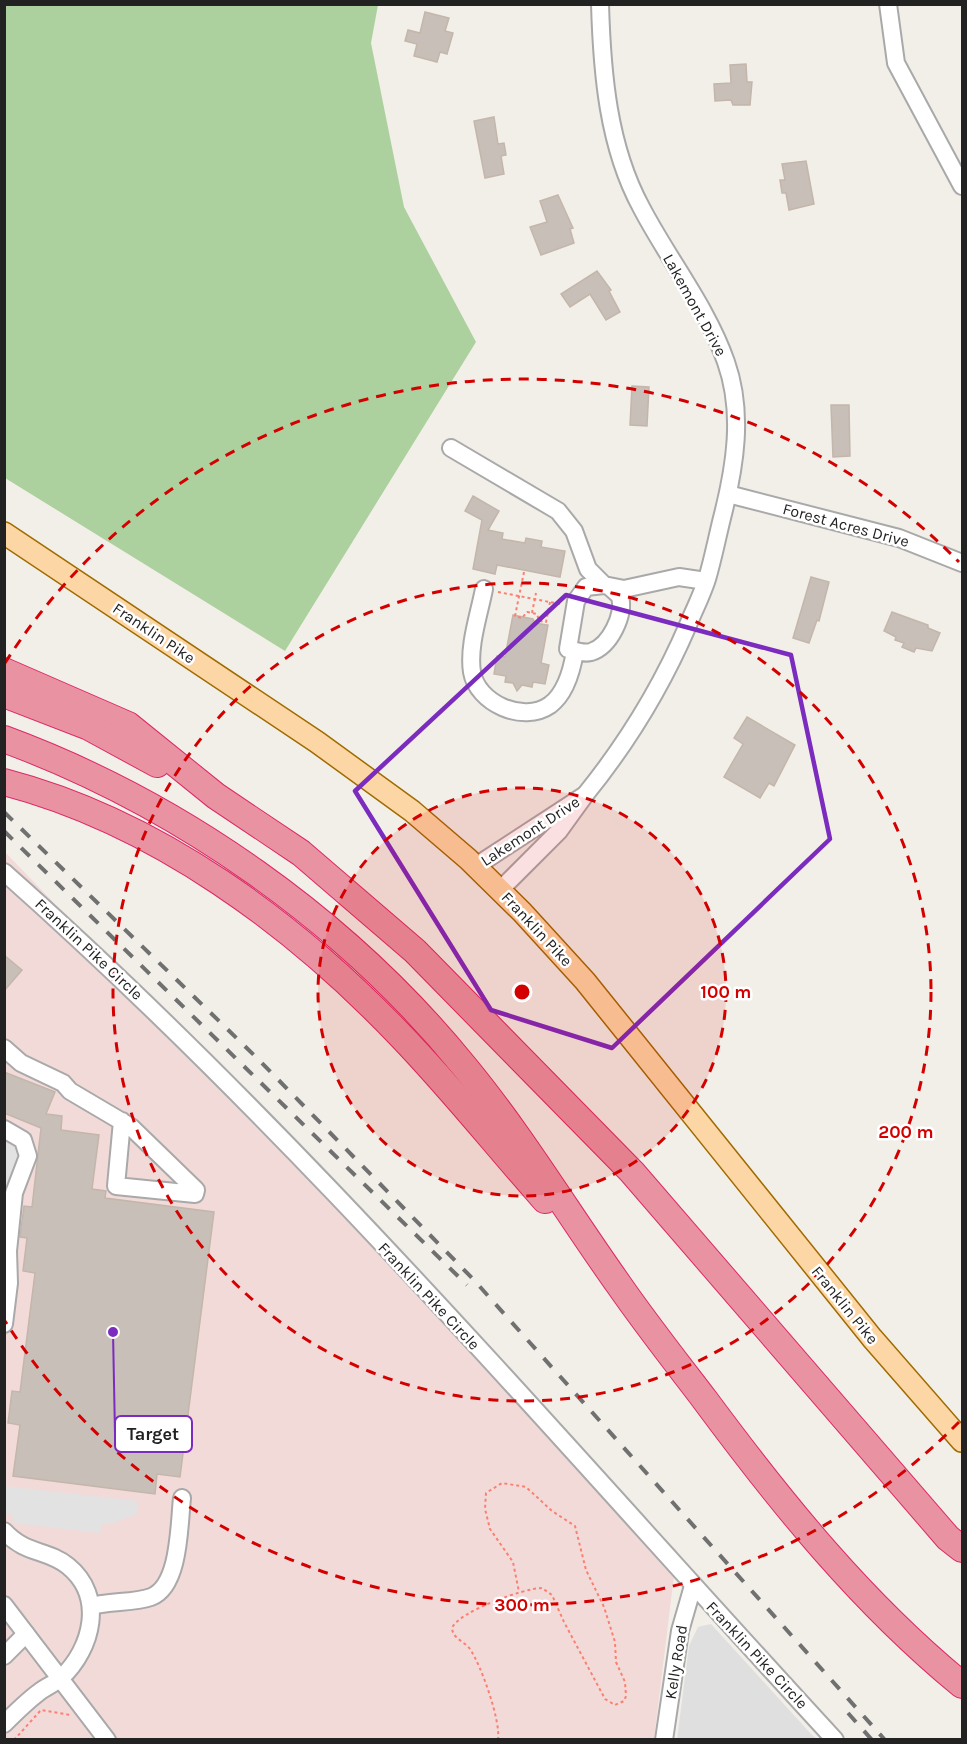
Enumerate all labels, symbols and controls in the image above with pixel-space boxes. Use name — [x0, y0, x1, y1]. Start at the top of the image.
street label: Lakemont Drive — [659, 251, 731, 359]
street label: Forest Acres Drive — [781, 499, 911, 551]
street label: Franklin Pike — [109, 599, 199, 667]
street label: Lakemont Drive — [477, 792, 583, 870]
street label: Franklin Pike — [498, 888, 576, 970]
street label: Franklin Pike Circle — [31, 894, 147, 1004]
text: 100 m — [701, 981, 751, 1003]
centre of rings — [512, 982, 532, 1002]
text: 200 m — [878, 1121, 934, 1143]
street label: Franklin Pike Circle — [374, 1238, 484, 1354]
street label: Franklin Pike — [808, 1262, 882, 1348]
callout: Target — [115, 1416, 192, 1452]
text: Target — [127, 1423, 179, 1445]
text: 300 m — [494, 1594, 550, 1616]
street label: Franklin Pike Circle — [702, 1597, 812, 1713]
street label: Kelly Road — [661, 1623, 691, 1701]

